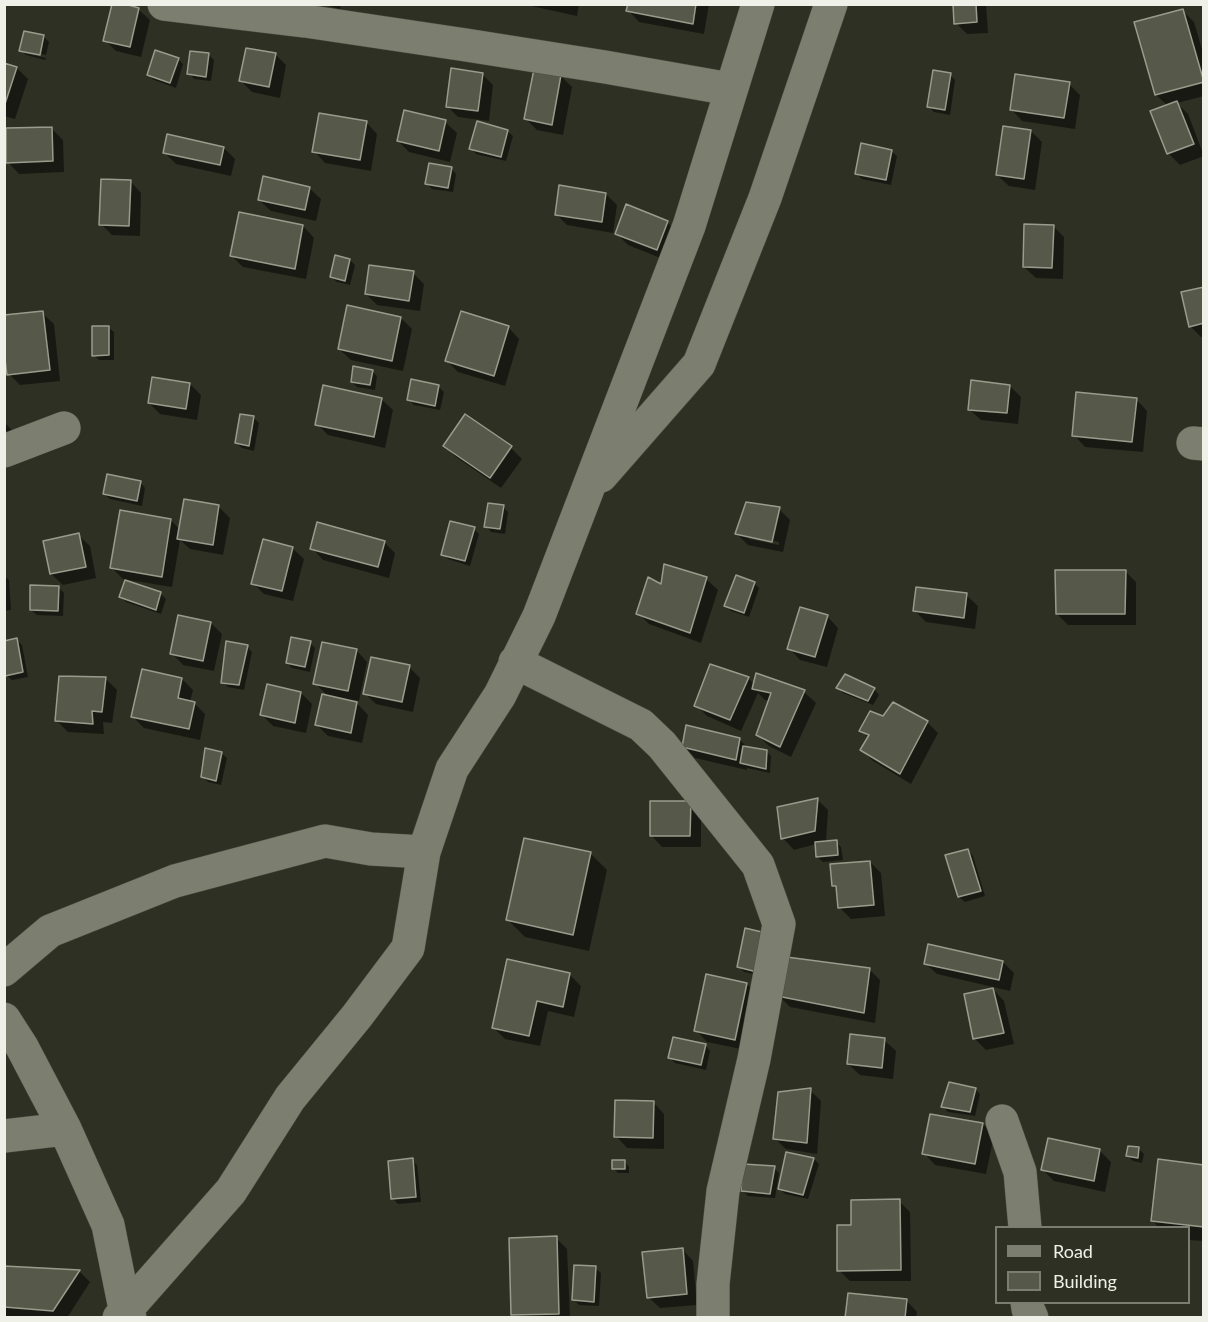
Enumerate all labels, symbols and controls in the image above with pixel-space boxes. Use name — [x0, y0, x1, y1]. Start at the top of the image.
legend — [995, 1226, 1190, 1304]
text: Road — [1053, 1240, 1093, 1262]
text: Building — [1053, 1270, 1117, 1292]

